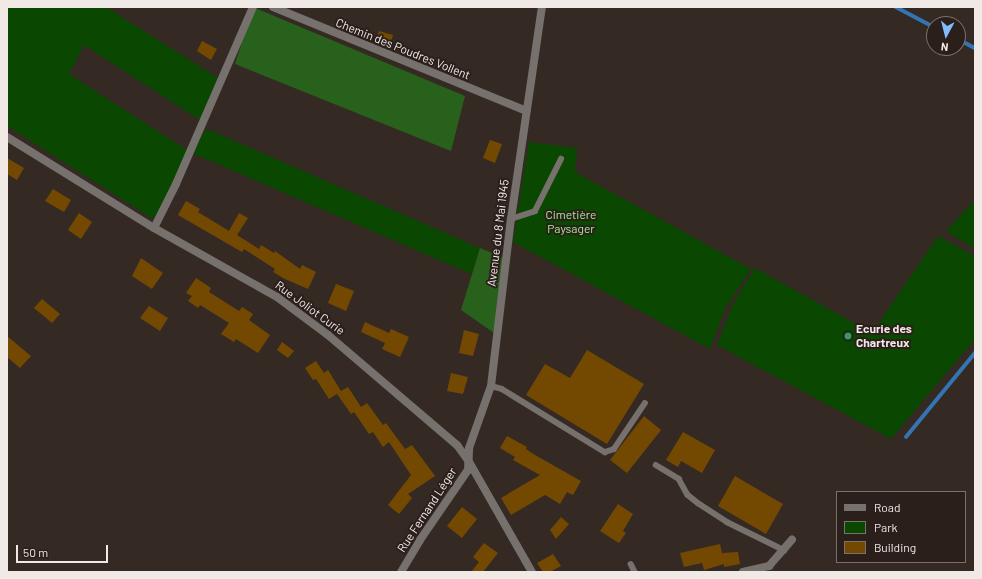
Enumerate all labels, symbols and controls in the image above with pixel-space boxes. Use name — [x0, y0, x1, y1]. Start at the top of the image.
street label: Chemin des Poudres Vollent — [334, 15, 472, 83]
north arrow — [926, 16, 966, 56]
text: N — [940, 41, 949, 54]
street label: Avenue du 8 Mai 1945 — [484, 179, 512, 287]
park label: Cimetière Paysager — [545, 208, 597, 236]
street label: Rue Joliot Curie — [272, 278, 348, 338]
place label: Ecurie des Chartreux — [856, 322, 912, 350]
marker: Ecurie des Chartreux — [843, 331, 853, 341]
street label: Rue Fernand Léger — [394, 465, 460, 555]
legend — [836, 491, 966, 563]
text: Road — [874, 500, 901, 514]
text: Park — [874, 520, 898, 534]
scale bar — [18, 537, 110, 563]
text: Building — [874, 540, 916, 554]
text: 50 m — [23, 545, 48, 559]

